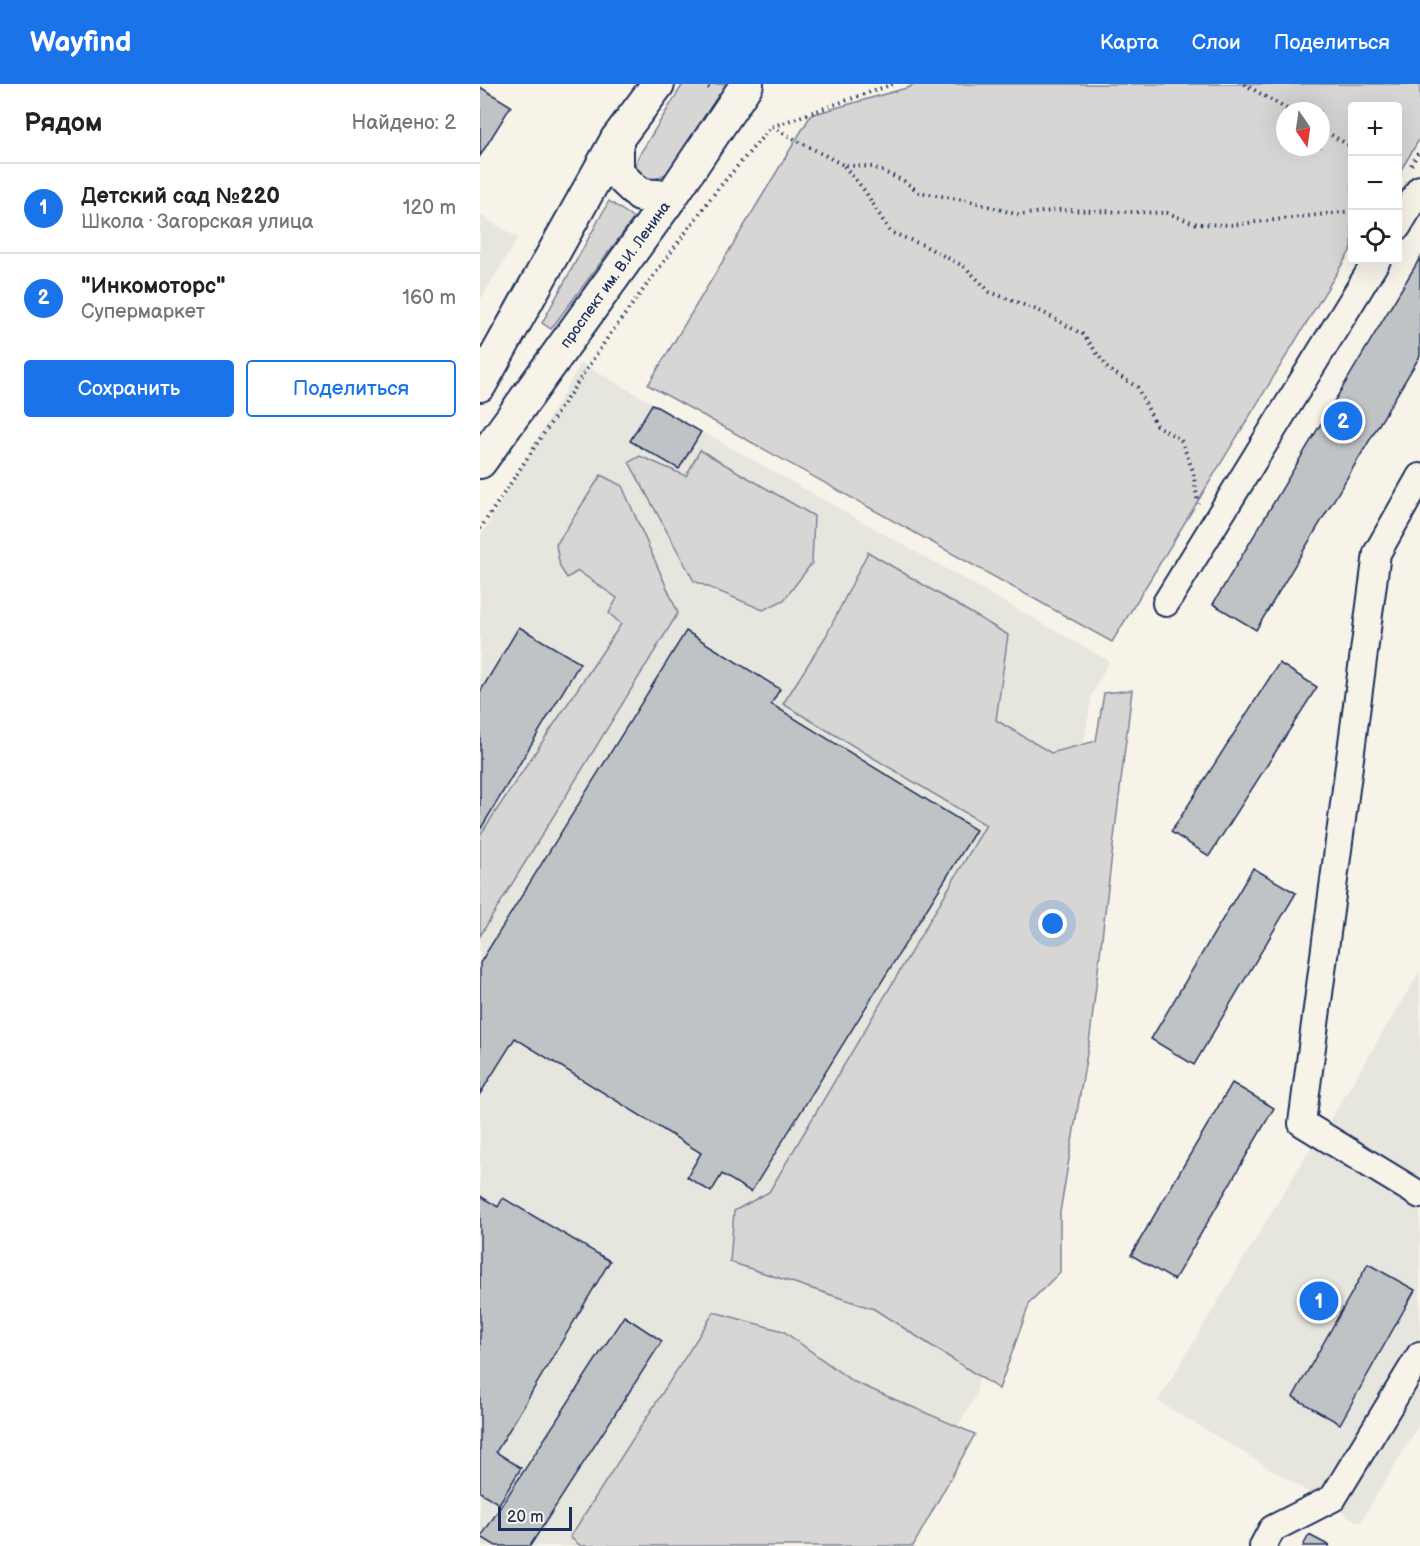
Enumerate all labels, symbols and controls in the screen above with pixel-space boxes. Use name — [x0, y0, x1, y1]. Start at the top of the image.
text: Wayfind — [30, 26, 131, 59]
text: Карта — [1100, 30, 1159, 55]
text: Слои — [1192, 30, 1241, 55]
text: Поделиться — [1274, 30, 1390, 55]
north arrow — [1276, 102, 1330, 156]
map controls — [1348, 102, 1402, 264]
button: + — [1348, 102, 1402, 156]
text: Рядом — [24, 108, 102, 139]
text: Найдено: 2 — [352, 111, 456, 135]
button: − — [1348, 156, 1402, 210]
text: Детский сад №220 — [81, 183, 280, 210]
text: 1 — [39, 196, 48, 220]
text: 120 m — [403, 196, 456, 220]
street label: проспект им. В.И. Ленина — [556, 197, 674, 352]
text: Школа · Загорская улица — [81, 210, 313, 234]
button: locate — [1348, 210, 1402, 264]
text: "Инкомоторс" — [81, 273, 226, 300]
text: 2 — [38, 286, 49, 310]
text: 160 m — [402, 286, 456, 310]
text: Супермаркет — [81, 300, 205, 324]
button: Сохранить — [24, 360, 234, 417]
button: Поделиться — [246, 360, 456, 417]
pin: 2 — [1324, 398, 1362, 444]
your location — [1038, 909, 1067, 938]
pin: 1 — [1300, 1278, 1338, 1324]
scale bar — [498, 1504, 572, 1532]
text: 20 m — [507, 1508, 543, 1527]

